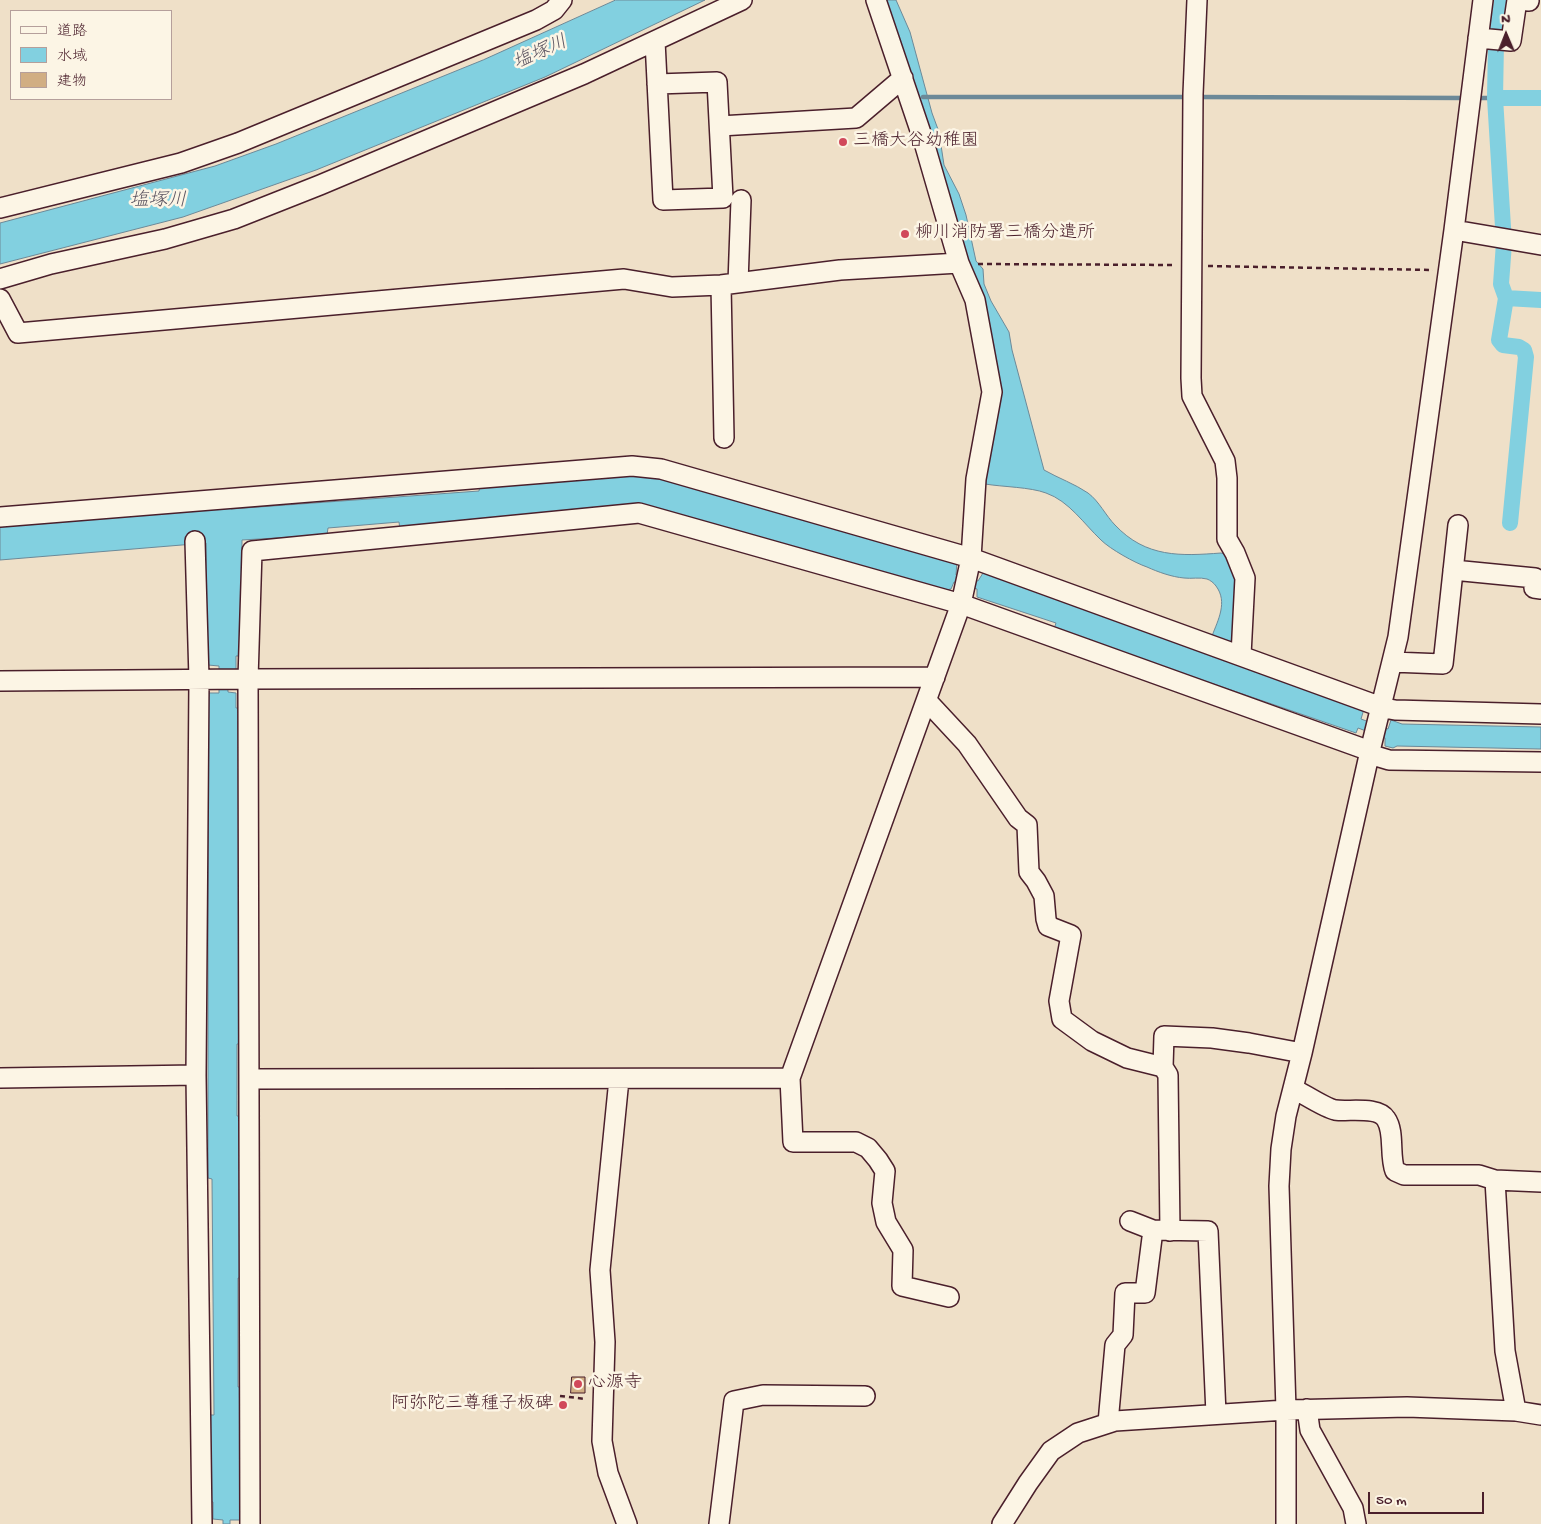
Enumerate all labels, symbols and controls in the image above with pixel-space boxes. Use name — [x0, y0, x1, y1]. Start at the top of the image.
legend — [10, 10, 172, 100]
north arrow — [1481, 10, 1531, 60]
text: N — [1501, 11, 1510, 28]
text: 道路 — [57, 23, 87, 41]
water label: 塩塚川 — [510, 32, 572, 76]
text: 水域 — [57, 48, 87, 66]
text: 建物 — [57, 73, 87, 91]
place label: 三橋大谷幼稚園 — [853, 131, 979, 153]
marker: 三橋大谷幼稚園 — [837, 136, 849, 148]
water label: 塩塚川 — [130, 191, 186, 213]
place label: 柳川消防署三橋分遣所 — [915, 223, 1095, 245]
marker: 柳川消防署三橋分遣所 — [899, 228, 911, 240]
place label: 心源寺 — [588, 1373, 642, 1395]
marker: 心源寺 — [572, 1378, 584, 1390]
place label: 阿弥陀三尊種子板碑 — [391, 1394, 553, 1416]
marker: 阿弥陀三尊種子板碑 — [557, 1399, 569, 1411]
scale bar — [1371, 1482, 1487, 1514]
text: 50 m — [1376, 1492, 1407, 1510]

